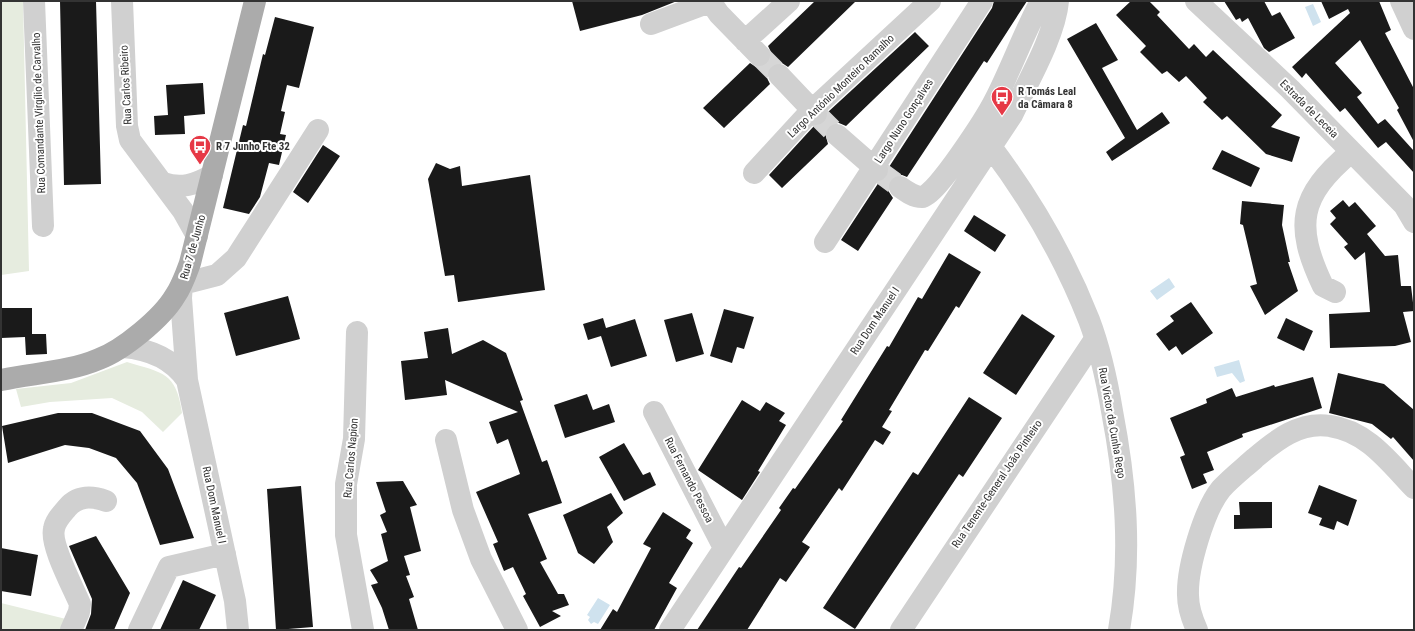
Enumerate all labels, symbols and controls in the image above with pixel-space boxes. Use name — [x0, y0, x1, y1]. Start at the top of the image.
street label: Largo António Monteiro Ramalho — [785, 31, 897, 140]
street label: Rua Comandante Virgílio de Carvalho — [30, 32, 48, 194]
street label: Rua Carlos Ribeiro — [117, 44, 135, 125]
street label: Largo Nuno Gonçalves — [872, 76, 936, 166]
street label: Estrada de Leceia — [1277, 77, 1341, 141]
bus stop icon: R Tomás Leal da Câmara 8 — [989, 84, 1015, 117]
place label: R Tomás Leal da Câmara 8 — [1018, 85, 1076, 111]
bus stop icon: R 7 Junho Fte 32 — [187, 133, 213, 166]
place label: R 7 Junho Fte 32 — [216, 140, 290, 153]
street label: Rua 7 de Junho — [178, 213, 209, 281]
street label: Rua Dom Manuel I — [848, 285, 902, 357]
street label: Rua Victor da Cunha Rego — [1096, 366, 1128, 480]
street label: Rua Carlos Napion — [341, 417, 361, 499]
street label: Rua Tenente-General João Pinheiro — [949, 417, 1045, 550]
street label: Rua Fernando Pessoa — [662, 435, 716, 525]
street label: Rua Dom Manuel I — [199, 465, 229, 545]

